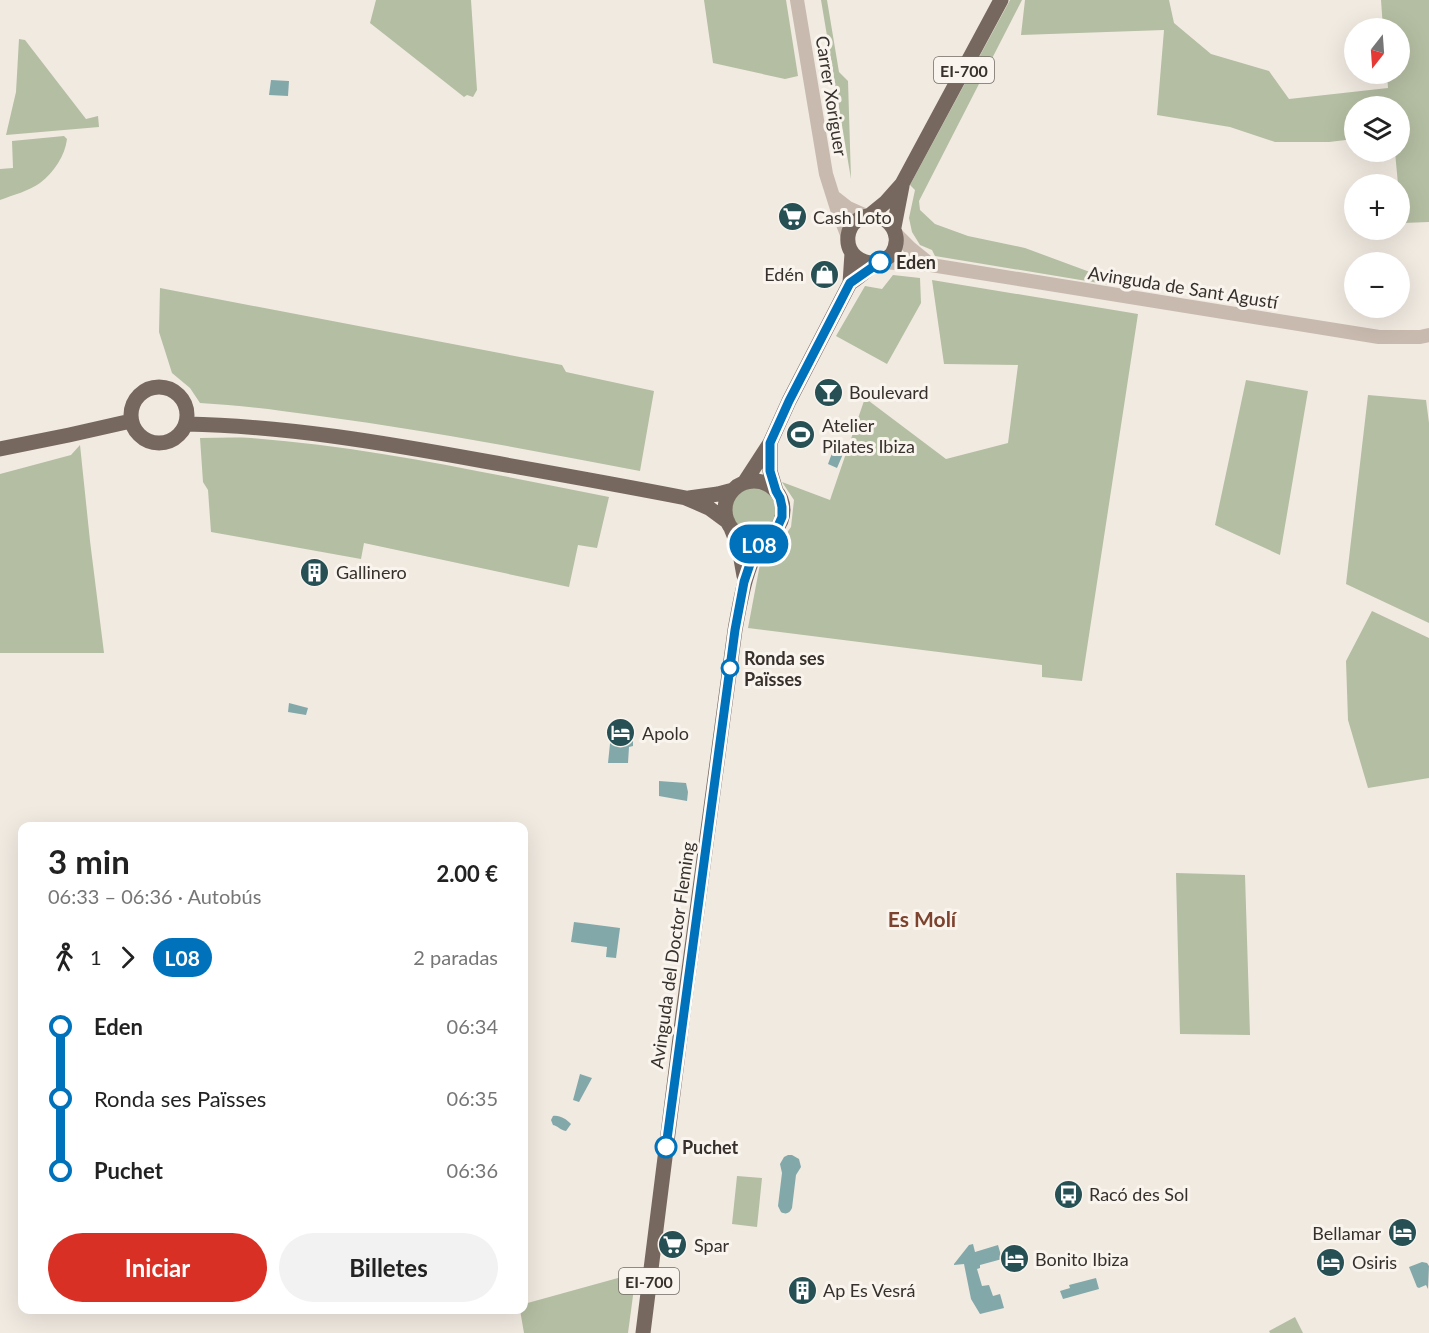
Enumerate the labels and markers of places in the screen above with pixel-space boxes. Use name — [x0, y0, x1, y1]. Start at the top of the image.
supermarket icon: Cash Loto — [776, 201, 808, 233]
place label: Cash Loto — [813, 206, 892, 228]
marker: Eden — [869, 251, 891, 273]
place label: Eden — [896, 251, 936, 273]
shop icon: Edén — [809, 258, 841, 290]
place label: Edén — [764, 263, 804, 285]
bar icon: Boulevard — [812, 376, 844, 408]
place label: Boulevard — [849, 381, 929, 403]
place label: Atelier Pilates Ibiza — [822, 414, 915, 457]
sports icon: Atelier Pilates Ibiza — [785, 419, 817, 451]
building icon: Gallinero — [299, 556, 331, 588]
place label: Gallinero — [336, 561, 407, 583]
place label: Ronda ses Païsses — [744, 647, 825, 690]
marker: Ronda ses Païsses — [721, 659, 739, 677]
hotel icon: Apolo — [605, 717, 637, 749]
place label: Apolo — [642, 722, 689, 744]
marker: Puchet — [655, 1136, 677, 1158]
place label: Puchet — [682, 1136, 739, 1158]
bus stop icon: Racó des Sol — [1052, 1178, 1084, 1210]
place label: Racó des Sol — [1089, 1183, 1189, 1205]
hotel icon: Bellamar — [1386, 1217, 1418, 1249]
place label: Bellamar — [1312, 1222, 1381, 1244]
supermarket icon: Spar — [657, 1229, 689, 1261]
place label: Spar — [694, 1234, 730, 1256]
hotel icon: Bonito Ibiza — [998, 1243, 1030, 1275]
hotel icon: Osiris — [1315, 1246, 1347, 1278]
place label: Bonito Ibiza — [1035, 1248, 1129, 1270]
place label: Osiris — [1352, 1251, 1397, 1273]
building icon: Ap Es Vesrá — [786, 1274, 818, 1306]
place label: Ap Es Vesrá — [823, 1279, 915, 1301]

